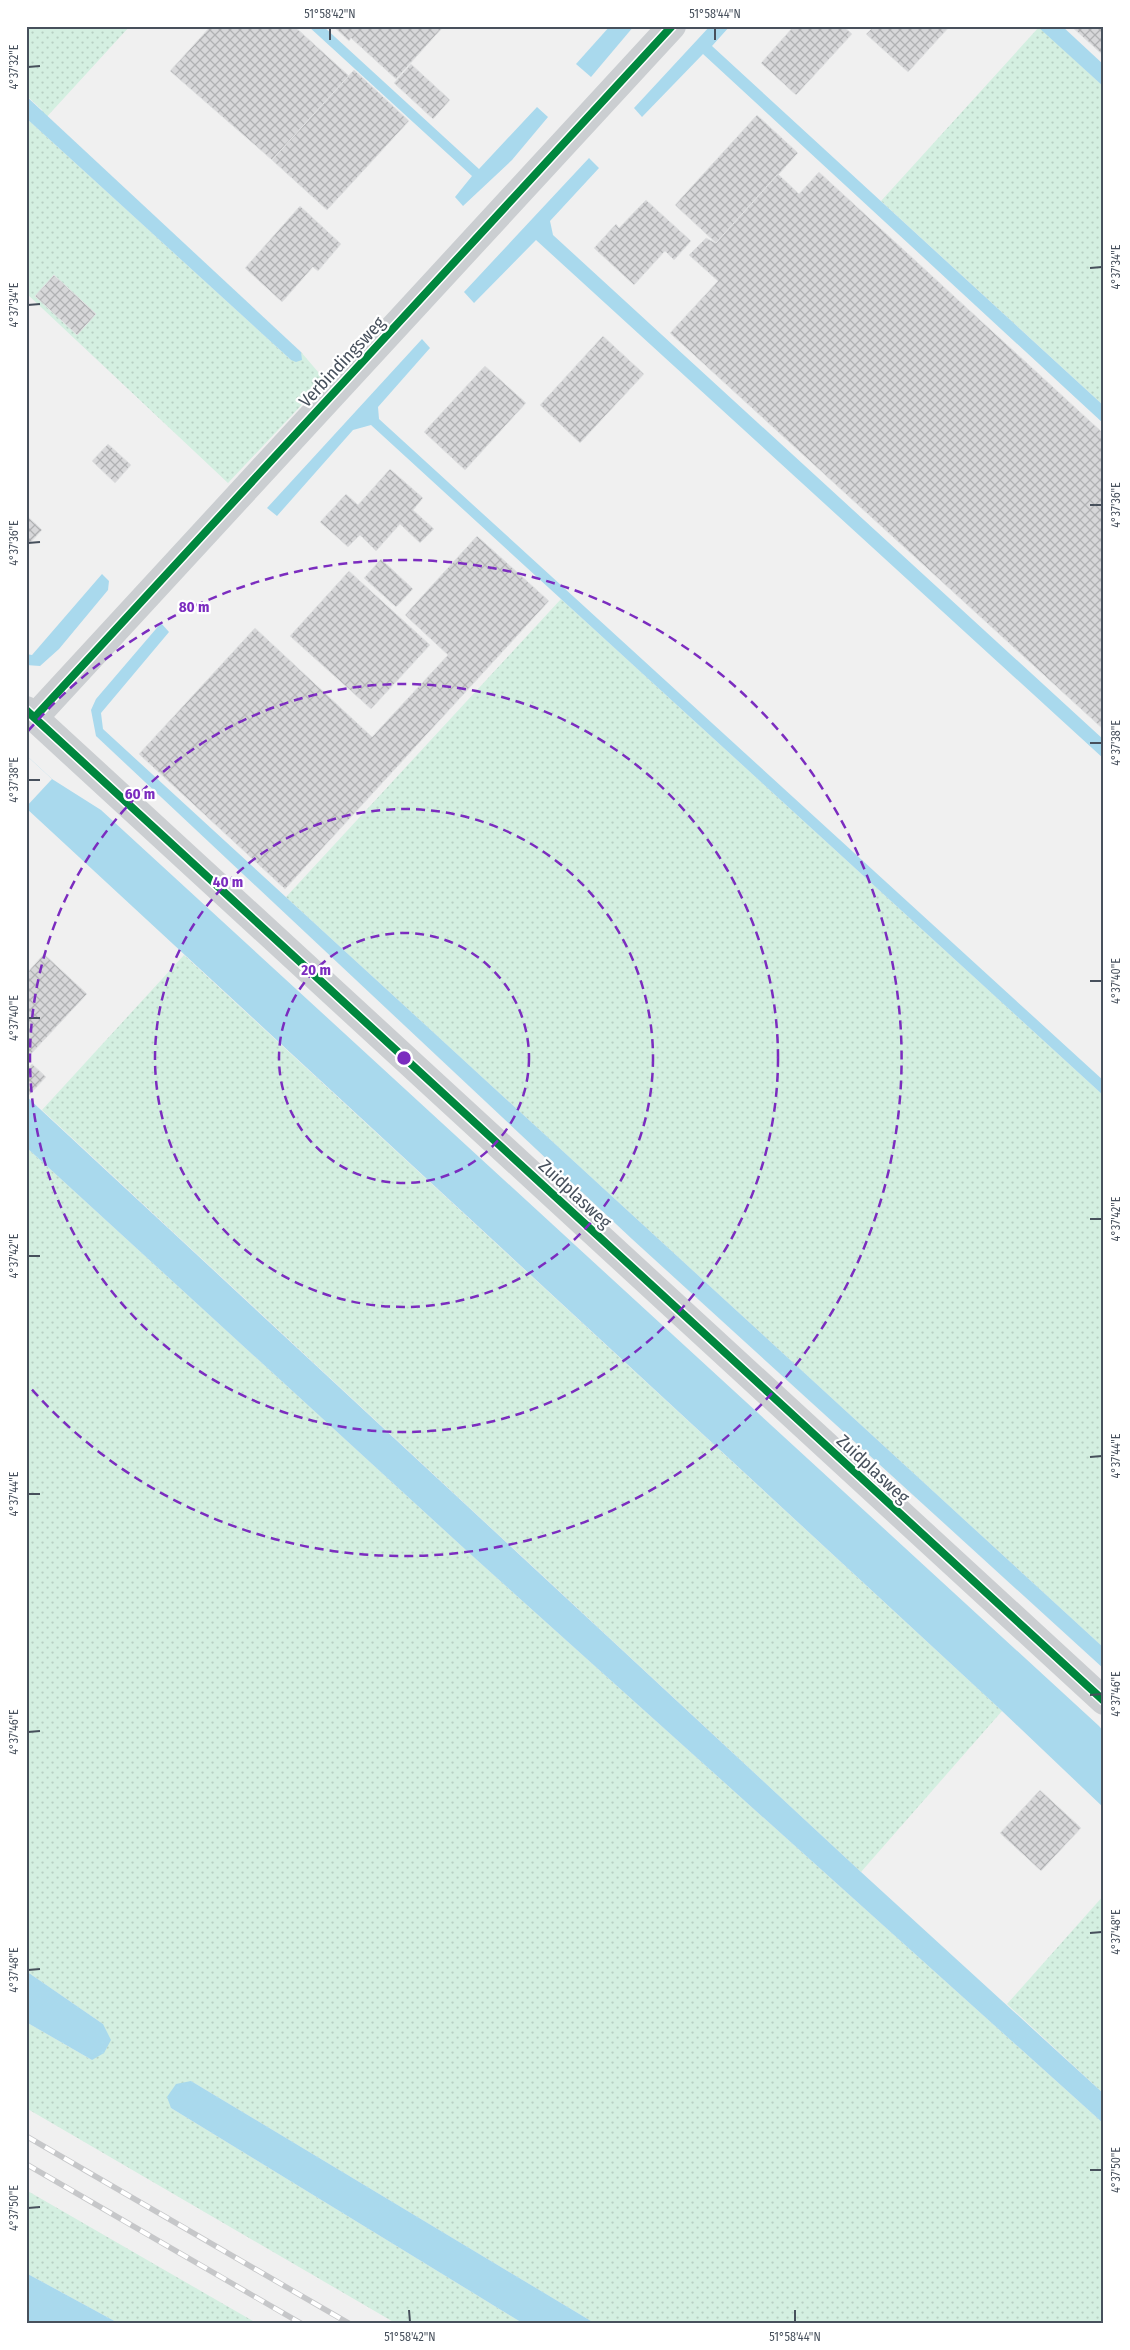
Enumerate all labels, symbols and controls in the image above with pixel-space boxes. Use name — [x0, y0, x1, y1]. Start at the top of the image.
text: 51°58'42"N — [304, 7, 356, 21]
text: 51°58'44"N — [689, 7, 741, 21]
text: 4°37'32"E — [7, 44, 21, 89]
text: 4°37'34"E — [1109, 244, 1123, 289]
text: 4°37'34"E — [7, 282, 21, 327]
street label: Verbindingsweg — [294, 312, 390, 412]
text: 4°37'36"E — [1109, 482, 1123, 528]
text: 4°37'36"E — [7, 520, 21, 566]
text: 80 m — [179, 598, 209, 616]
text: 4°37'38"E — [1109, 720, 1123, 766]
text: 4°37'38"E — [7, 757, 21, 803]
text: 60 m — [125, 785, 155, 803]
text: 40 m — [213, 873, 243, 891]
text: 4°37'40"E — [1109, 958, 1123, 1004]
text: 20 m — [300, 961, 331, 979]
text: 4°37'40"E — [7, 995, 21, 1041]
centre of rings — [395, 1049, 413, 1067]
street label: Zuidplasweg — [534, 1155, 616, 1234]
text: 4°37'42"E — [1109, 1196, 1123, 1241]
text: 4°37'42"E — [7, 1233, 21, 1278]
street label: Zuidplasweg — [832, 1430, 914, 1509]
text: 4°37'44"E — [1109, 1433, 1123, 1478]
text: 4°37'44"E — [7, 1471, 21, 1516]
text: 4°37'46"E — [1109, 1671, 1123, 1717]
text: 4°37'46"E — [7, 1709, 21, 1755]
text: 4°37'48"E — [1109, 1909, 1123, 1955]
text: 4°37'48"E — [7, 1947, 21, 1993]
text: 4°37'50"E — [1109, 2147, 1123, 2193]
text: 4°37'50"E — [7, 2185, 21, 2231]
text: 51°58'42"N — [384, 2330, 436, 2344]
text: 51°58'44"N — [769, 2330, 821, 2344]

